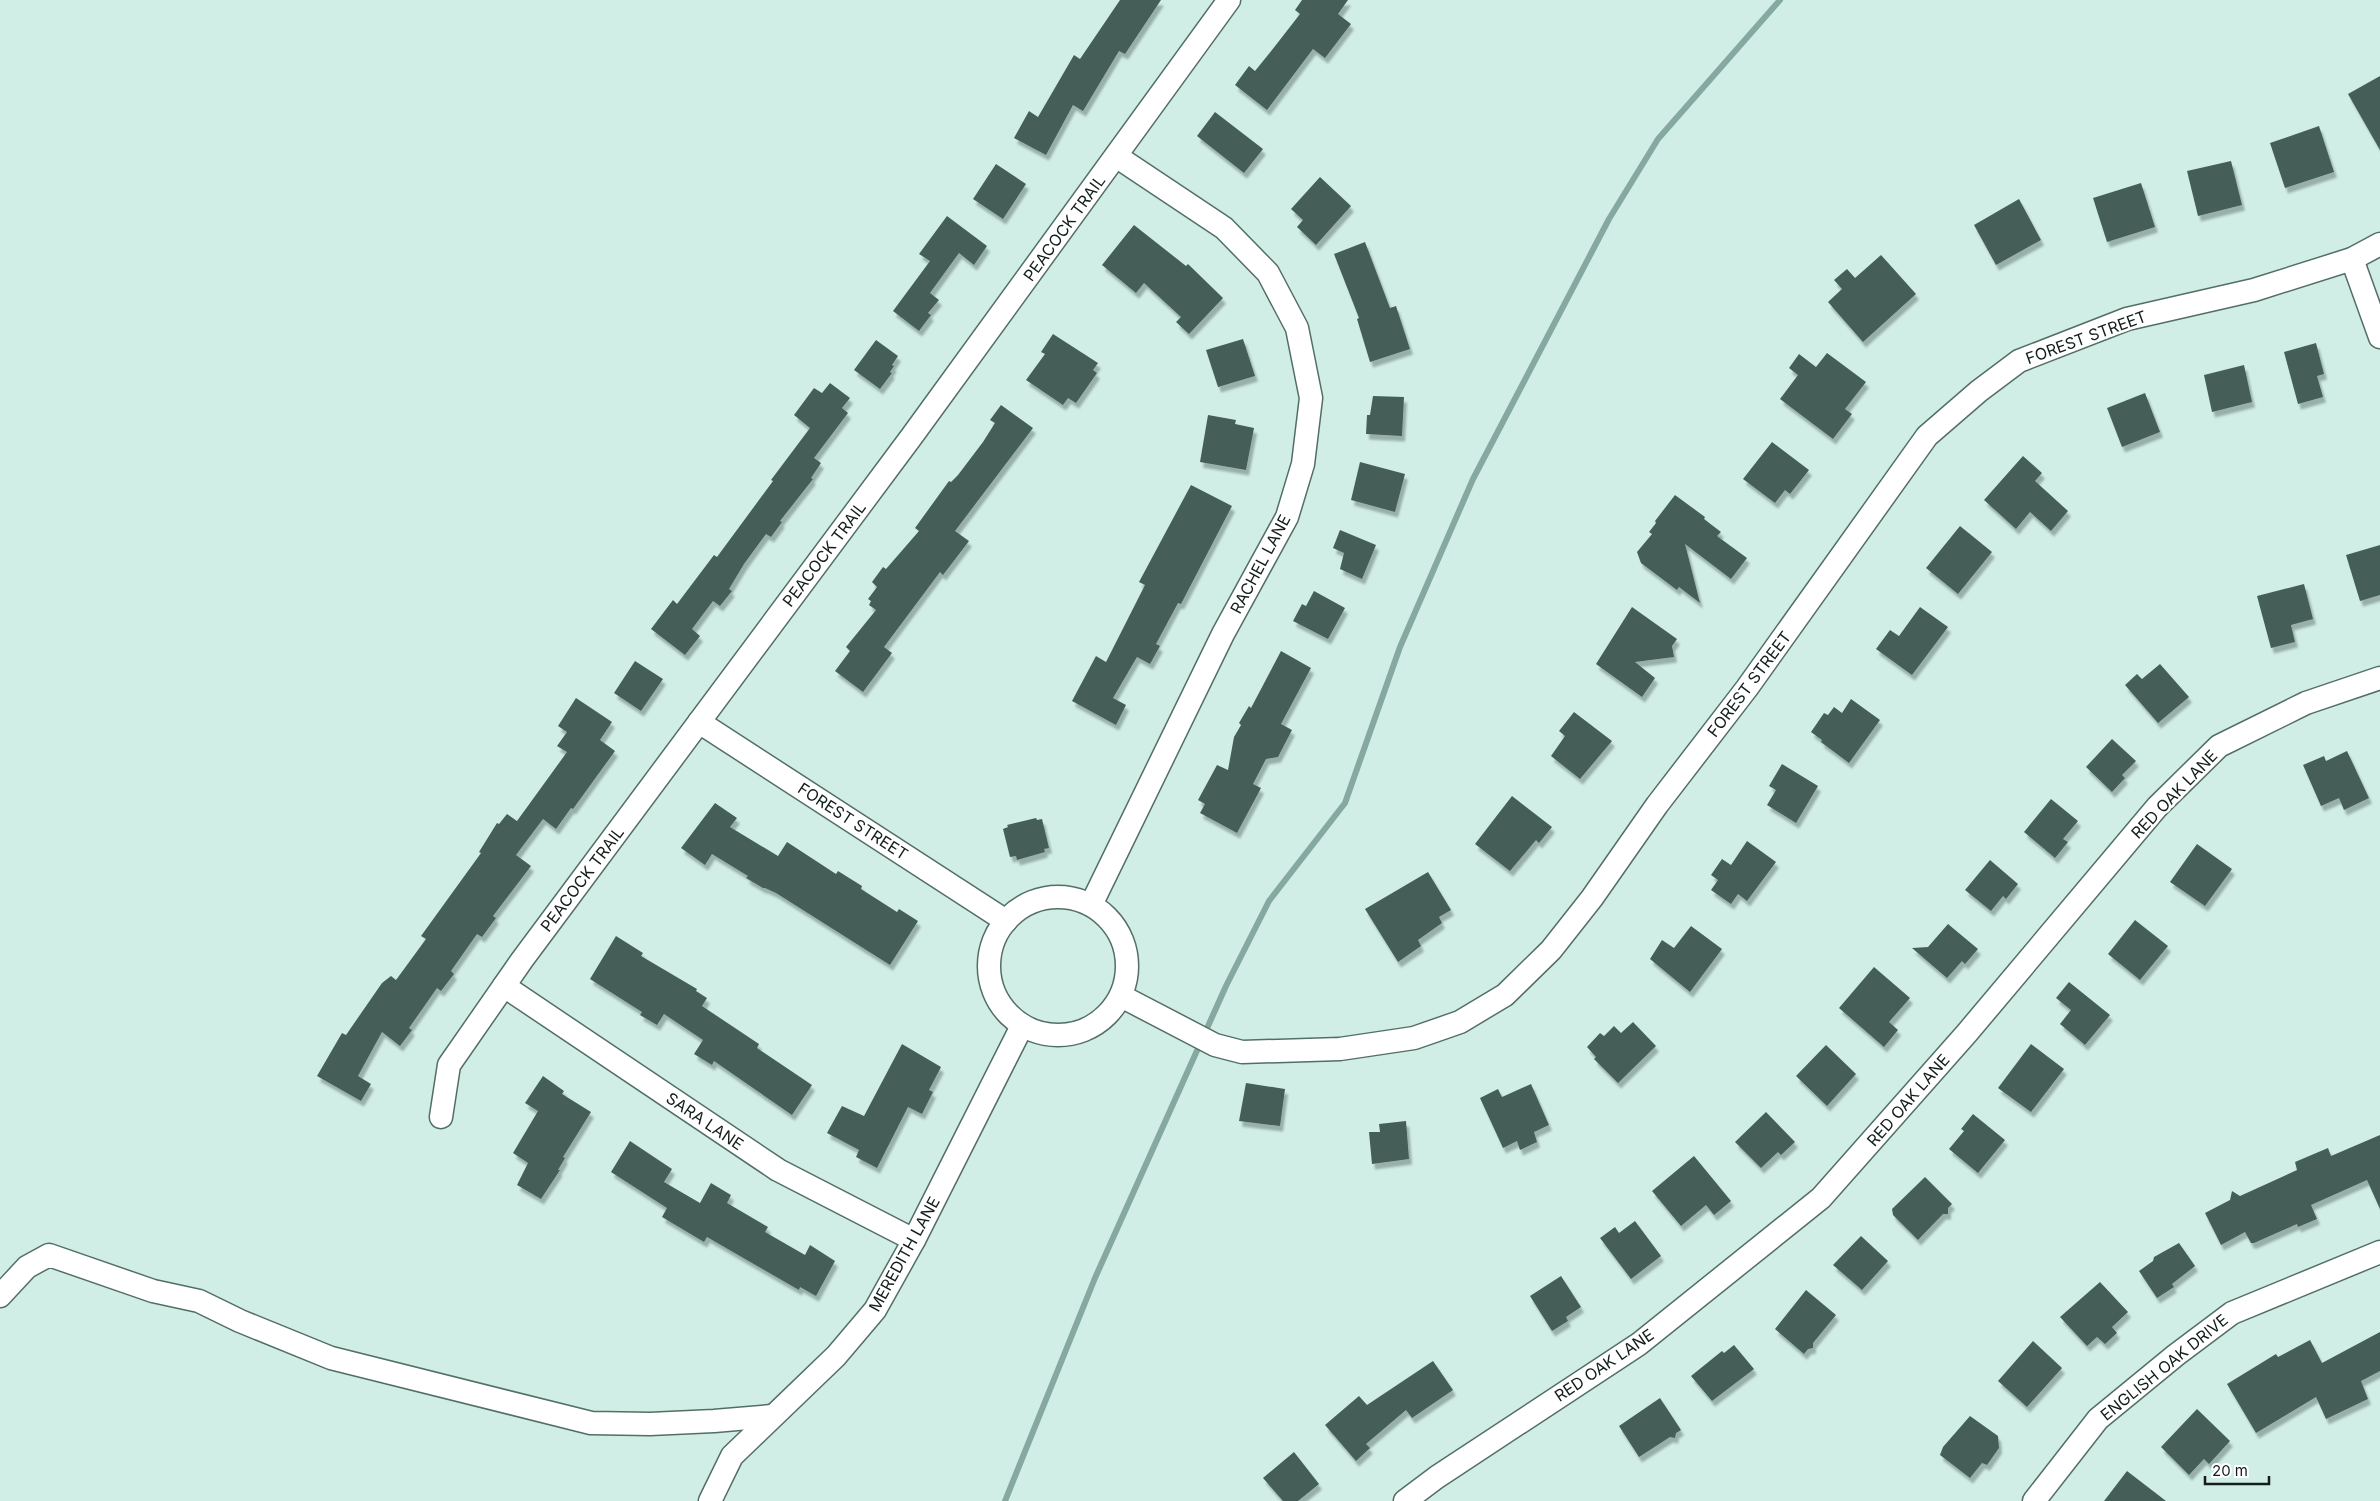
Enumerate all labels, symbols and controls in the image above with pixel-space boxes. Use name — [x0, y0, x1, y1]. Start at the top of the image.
street label: PEACOCK TRAIL — [1019, 171, 1109, 285]
street label: FOREST STREET — [2023, 306, 2149, 368]
street label: PEACOCK TRAIL — [778, 498, 870, 610]
street label: RACHEL LANE — [1226, 511, 1294, 617]
street label: FOREST STREET — [1703, 627, 1795, 741]
street label: RED OAK LANE — [2127, 745, 2221, 843]
street label: FOREST STREET — [794, 778, 912, 864]
street label: PEACOCK TRAIL — [536, 823, 628, 935]
street label: RED OAK LANE — [1862, 1050, 1954, 1150]
street label: SARA LANE — [663, 1088, 747, 1154]
street label: MEREDITH LANE — [864, 1193, 944, 1315]
street label: ENGLISH OAK DRIVE — [2096, 1309, 2232, 1425]
street label: RED OAK LANE — [1550, 1324, 1658, 1406]
scale bar — [2205, 1454, 2269, 1486]
text: 20 m — [2212, 1461, 2248, 1480]

